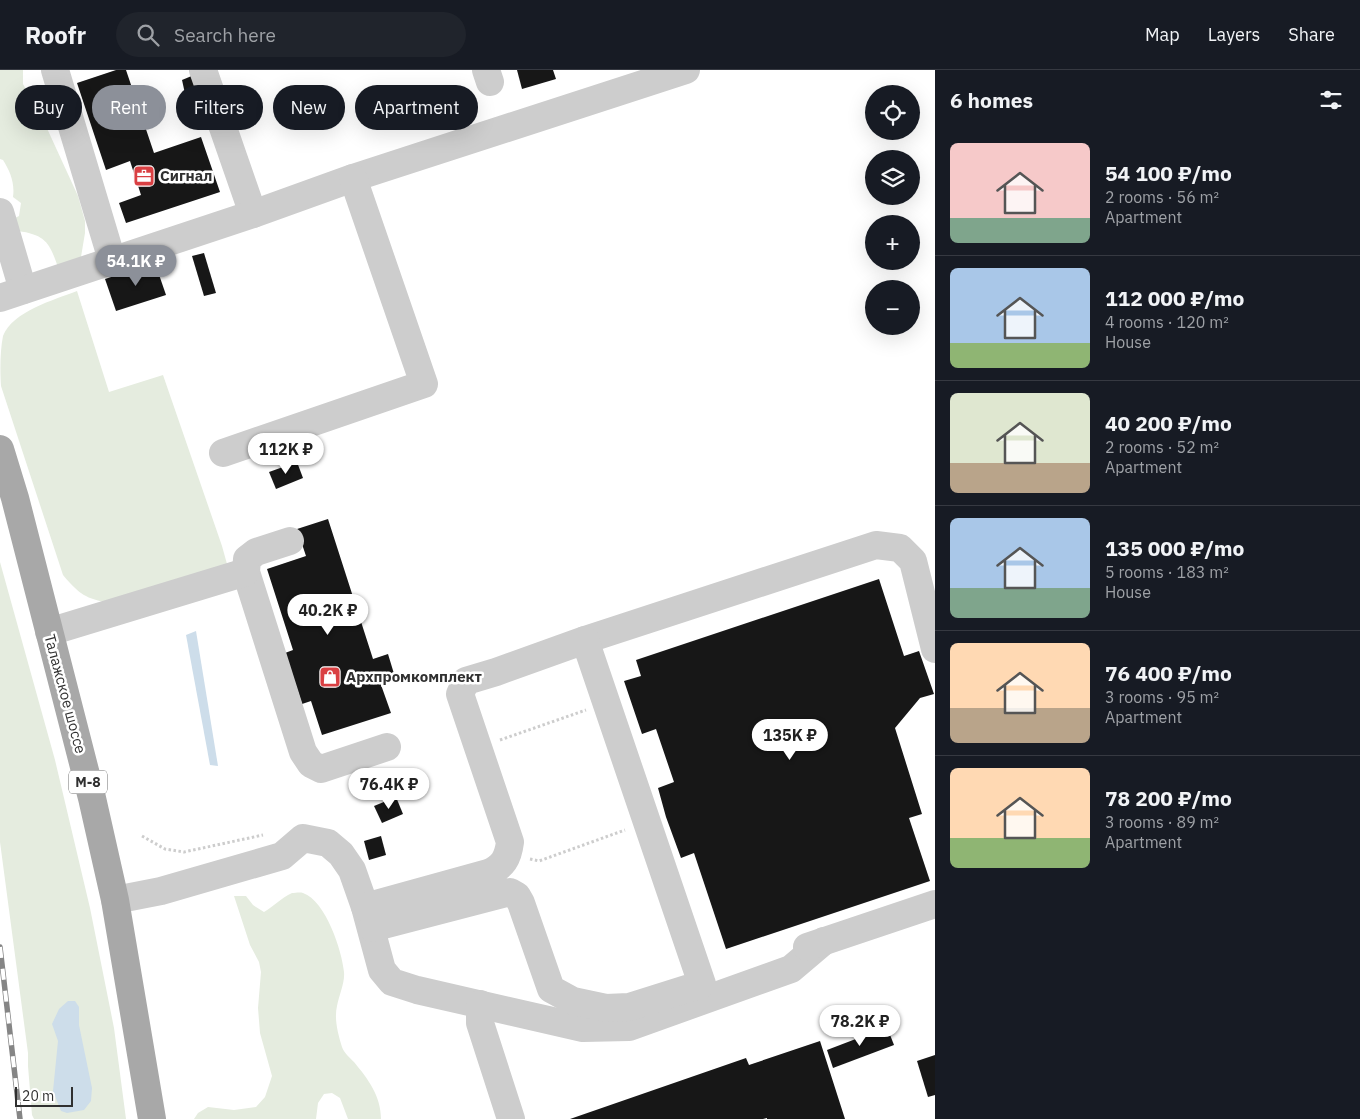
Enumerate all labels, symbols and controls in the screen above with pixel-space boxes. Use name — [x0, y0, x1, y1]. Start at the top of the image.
search box — [116, 12, 466, 57]
text: Roofr — [25, 19, 86, 51]
icon: search — [134, 21, 162, 49]
text: Search here — [174, 23, 276, 47]
text: Map — [1145, 23, 1180, 46]
text: Layers — [1208, 23, 1260, 46]
text: Share — [1288, 23, 1335, 46]
chip: Buy — [15, 85, 82, 130]
chip: Rent — [92, 85, 166, 130]
chip: Filters — [176, 85, 263, 130]
chip: New — [273, 85, 345, 130]
chip: Apartment — [355, 85, 478, 130]
map controls — [865, 85, 920, 335]
button: locate — [865, 85, 920, 140]
text: 6 homes — [950, 86, 1033, 114]
icon: filters — [1317, 86, 1345, 114]
button: layers — [865, 150, 920, 205]
text: 54 100 ₽/mo — [1105, 159, 1232, 187]
icon: home — [990, 163, 1050, 223]
office icon: Сигнал — [132, 164, 156, 188]
place label: Сигнал — [160, 166, 213, 185]
text: 2 rooms · 56 m² — [1105, 187, 1219, 207]
text: Apartment — [1105, 207, 1182, 227]
button: + — [865, 215, 920, 270]
pin: 54.1K ₽ — [90, 244, 182, 287]
text: 54.1K ₽ — [106, 251, 166, 271]
button: − — [865, 280, 920, 335]
text: 112 000 ₽/mo — [1105, 284, 1244, 312]
icon: home — [990, 288, 1050, 348]
text: 4 rooms · 120 m² — [1105, 312, 1229, 332]
text: House — [1105, 332, 1151, 352]
text: 40 200 ₽/mo — [1105, 409, 1232, 437]
icon: home — [990, 413, 1050, 473]
pin: 112K ₽ — [245, 432, 327, 475]
text: 2 rooms · 52 m² — [1105, 437, 1219, 457]
text: 112K ₽ — [259, 439, 313, 459]
text: Apartment — [1105, 457, 1182, 477]
text: 135 000 ₽/mo — [1105, 534, 1244, 562]
icon: home — [990, 538, 1050, 598]
text: 5 rooms · 183 m² — [1105, 562, 1229, 582]
text: House — [1105, 582, 1151, 602]
pin: 40.2K ₽ — [282, 594, 374, 636]
text: 40.2K ₽ — [298, 600, 358, 620]
street label: Талажское шоссе — [40, 632, 91, 756]
text: 76 400 ₽/mo — [1105, 659, 1232, 687]
icon: home — [990, 663, 1050, 723]
shop icon: Архпромкомплект — [318, 665, 342, 689]
place label: Архпромкомплект — [346, 667, 482, 686]
text: 3 rooms · 95 m² — [1105, 687, 1219, 707]
text: Apartment — [1105, 707, 1182, 727]
pin: 135K ₽ — [749, 718, 831, 761]
text: 135K ₽ — [763, 725, 817, 745]
pin: 76.4K ₽ — [343, 768, 435, 810]
road number: М-8 — [69, 770, 107, 794]
text: 76.4K ₽ — [359, 774, 419, 794]
text: 78 200 ₽/mo — [1105, 784, 1232, 812]
icon: home — [990, 788, 1050, 848]
text: 3 rooms · 89 m² — [1105, 812, 1219, 832]
text: Apartment — [1105, 832, 1182, 852]
pin: 78.2K ₽ — [814, 1004, 906, 1047]
text: 78.2K ₽ — [830, 1011, 890, 1031]
scale bar — [15, 1084, 72, 1107]
text: 20 m — [22, 1087, 54, 1105]

